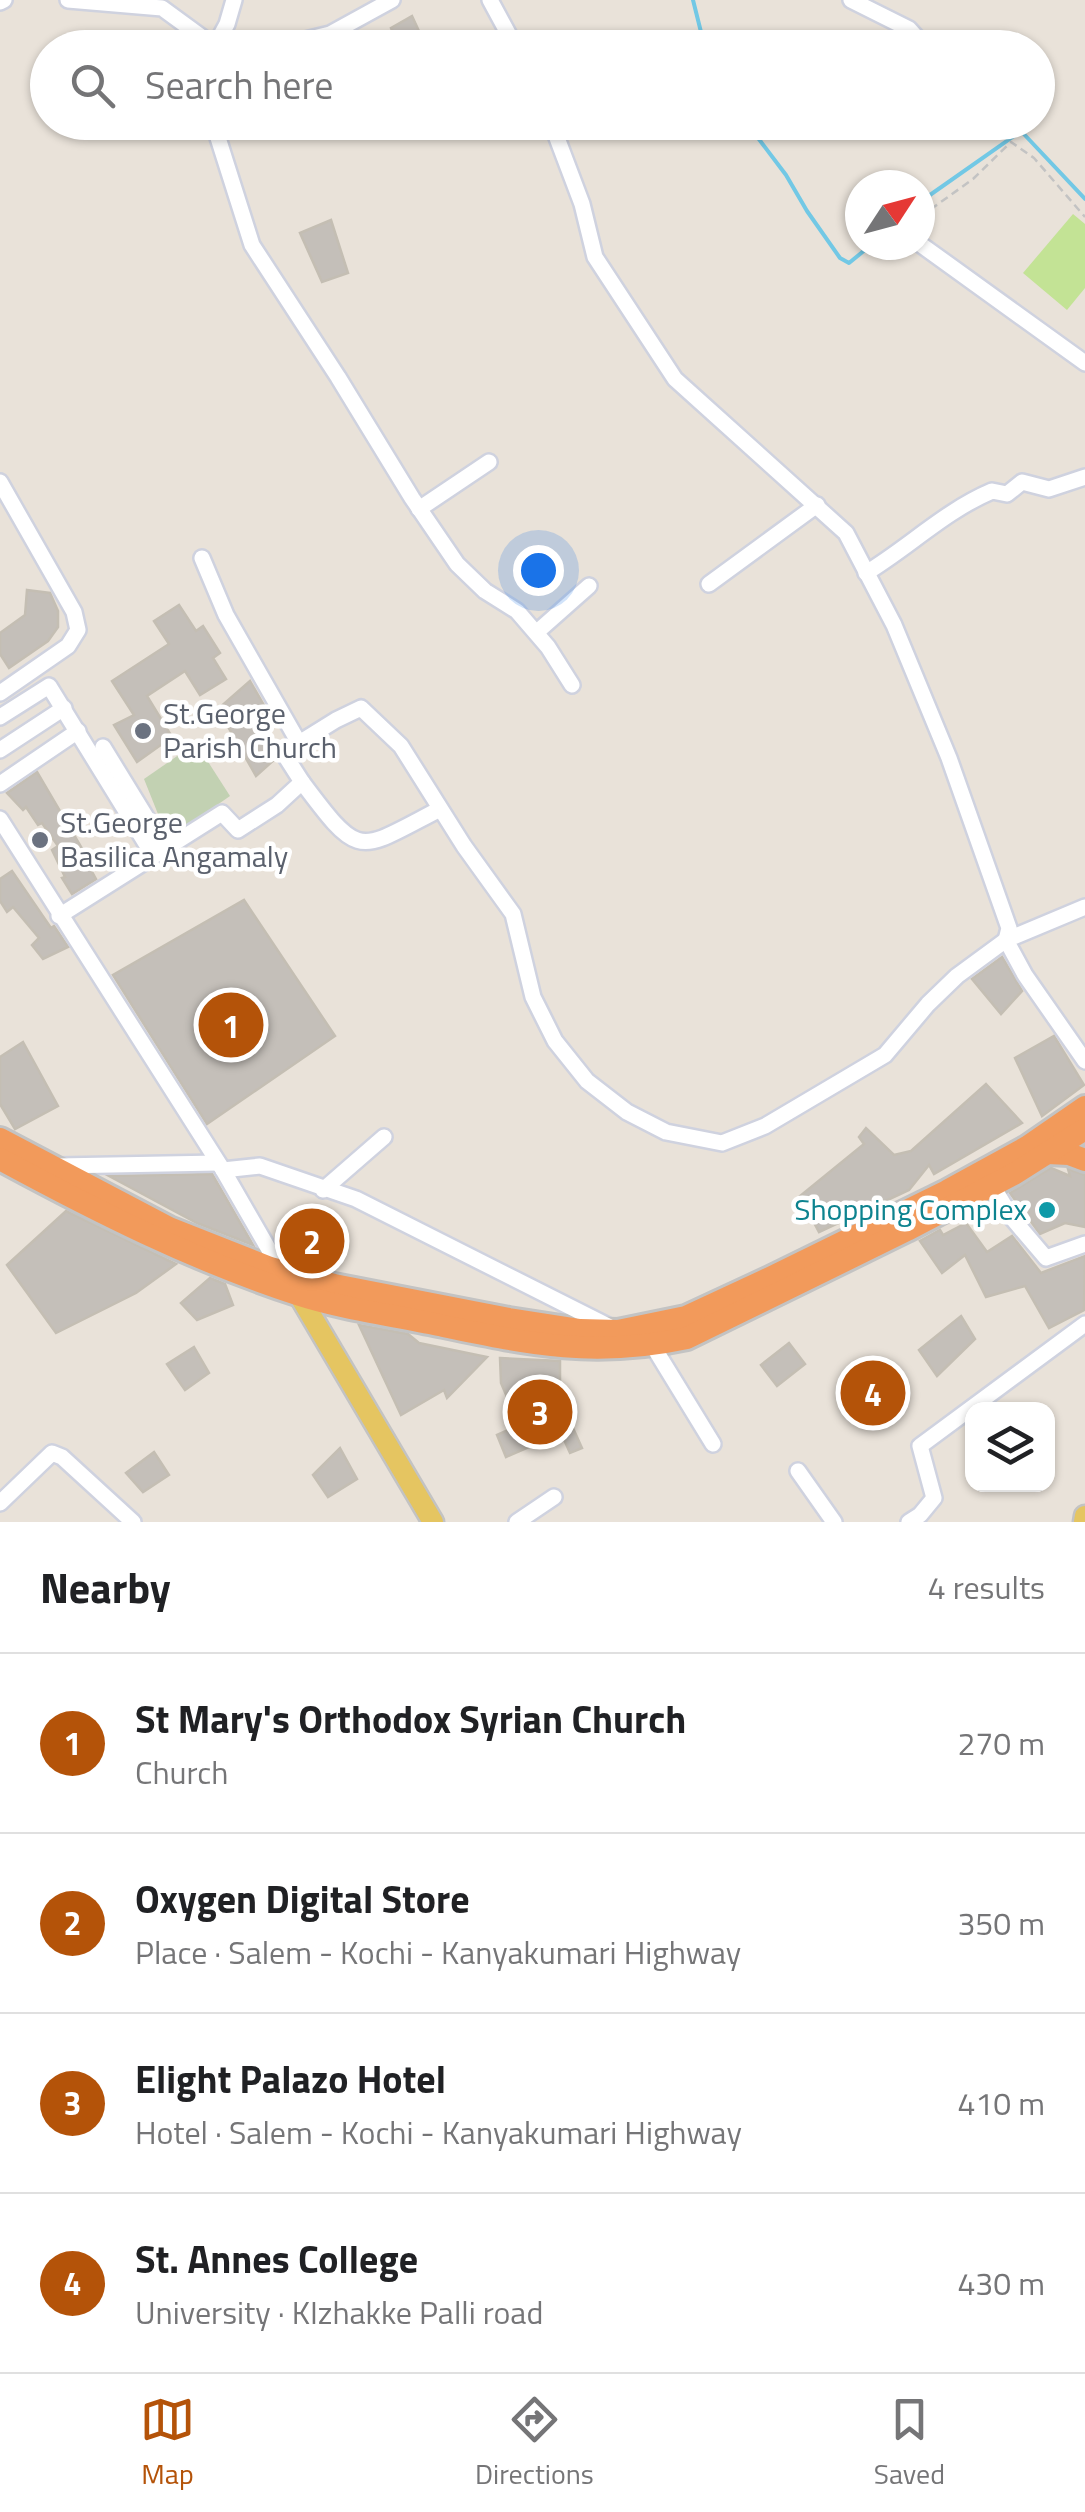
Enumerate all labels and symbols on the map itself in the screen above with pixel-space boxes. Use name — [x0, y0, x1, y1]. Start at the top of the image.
north arrow — [845, 170, 935, 260]
your location — [513, 545, 564, 596]
place label: St.George Parish Church — [163, 690, 337, 770]
marker: St.George Parish Church — [132, 720, 154, 742]
place label: St.George Basilica Angamaly — [60, 799, 288, 879]
marker: St.George Basilica Angamaly — [29, 829, 51, 851]
pin: 1 — [198, 988, 264, 1062]
place label: Shopping Complex — [794, 1186, 1027, 1232]
marker: Shopping Complex — [1036, 1199, 1058, 1221]
pin: 2 — [280, 1204, 344, 1278]
pin: 4 — [840, 1356, 906, 1430]
pin: 3 — [508, 1374, 572, 1450]

